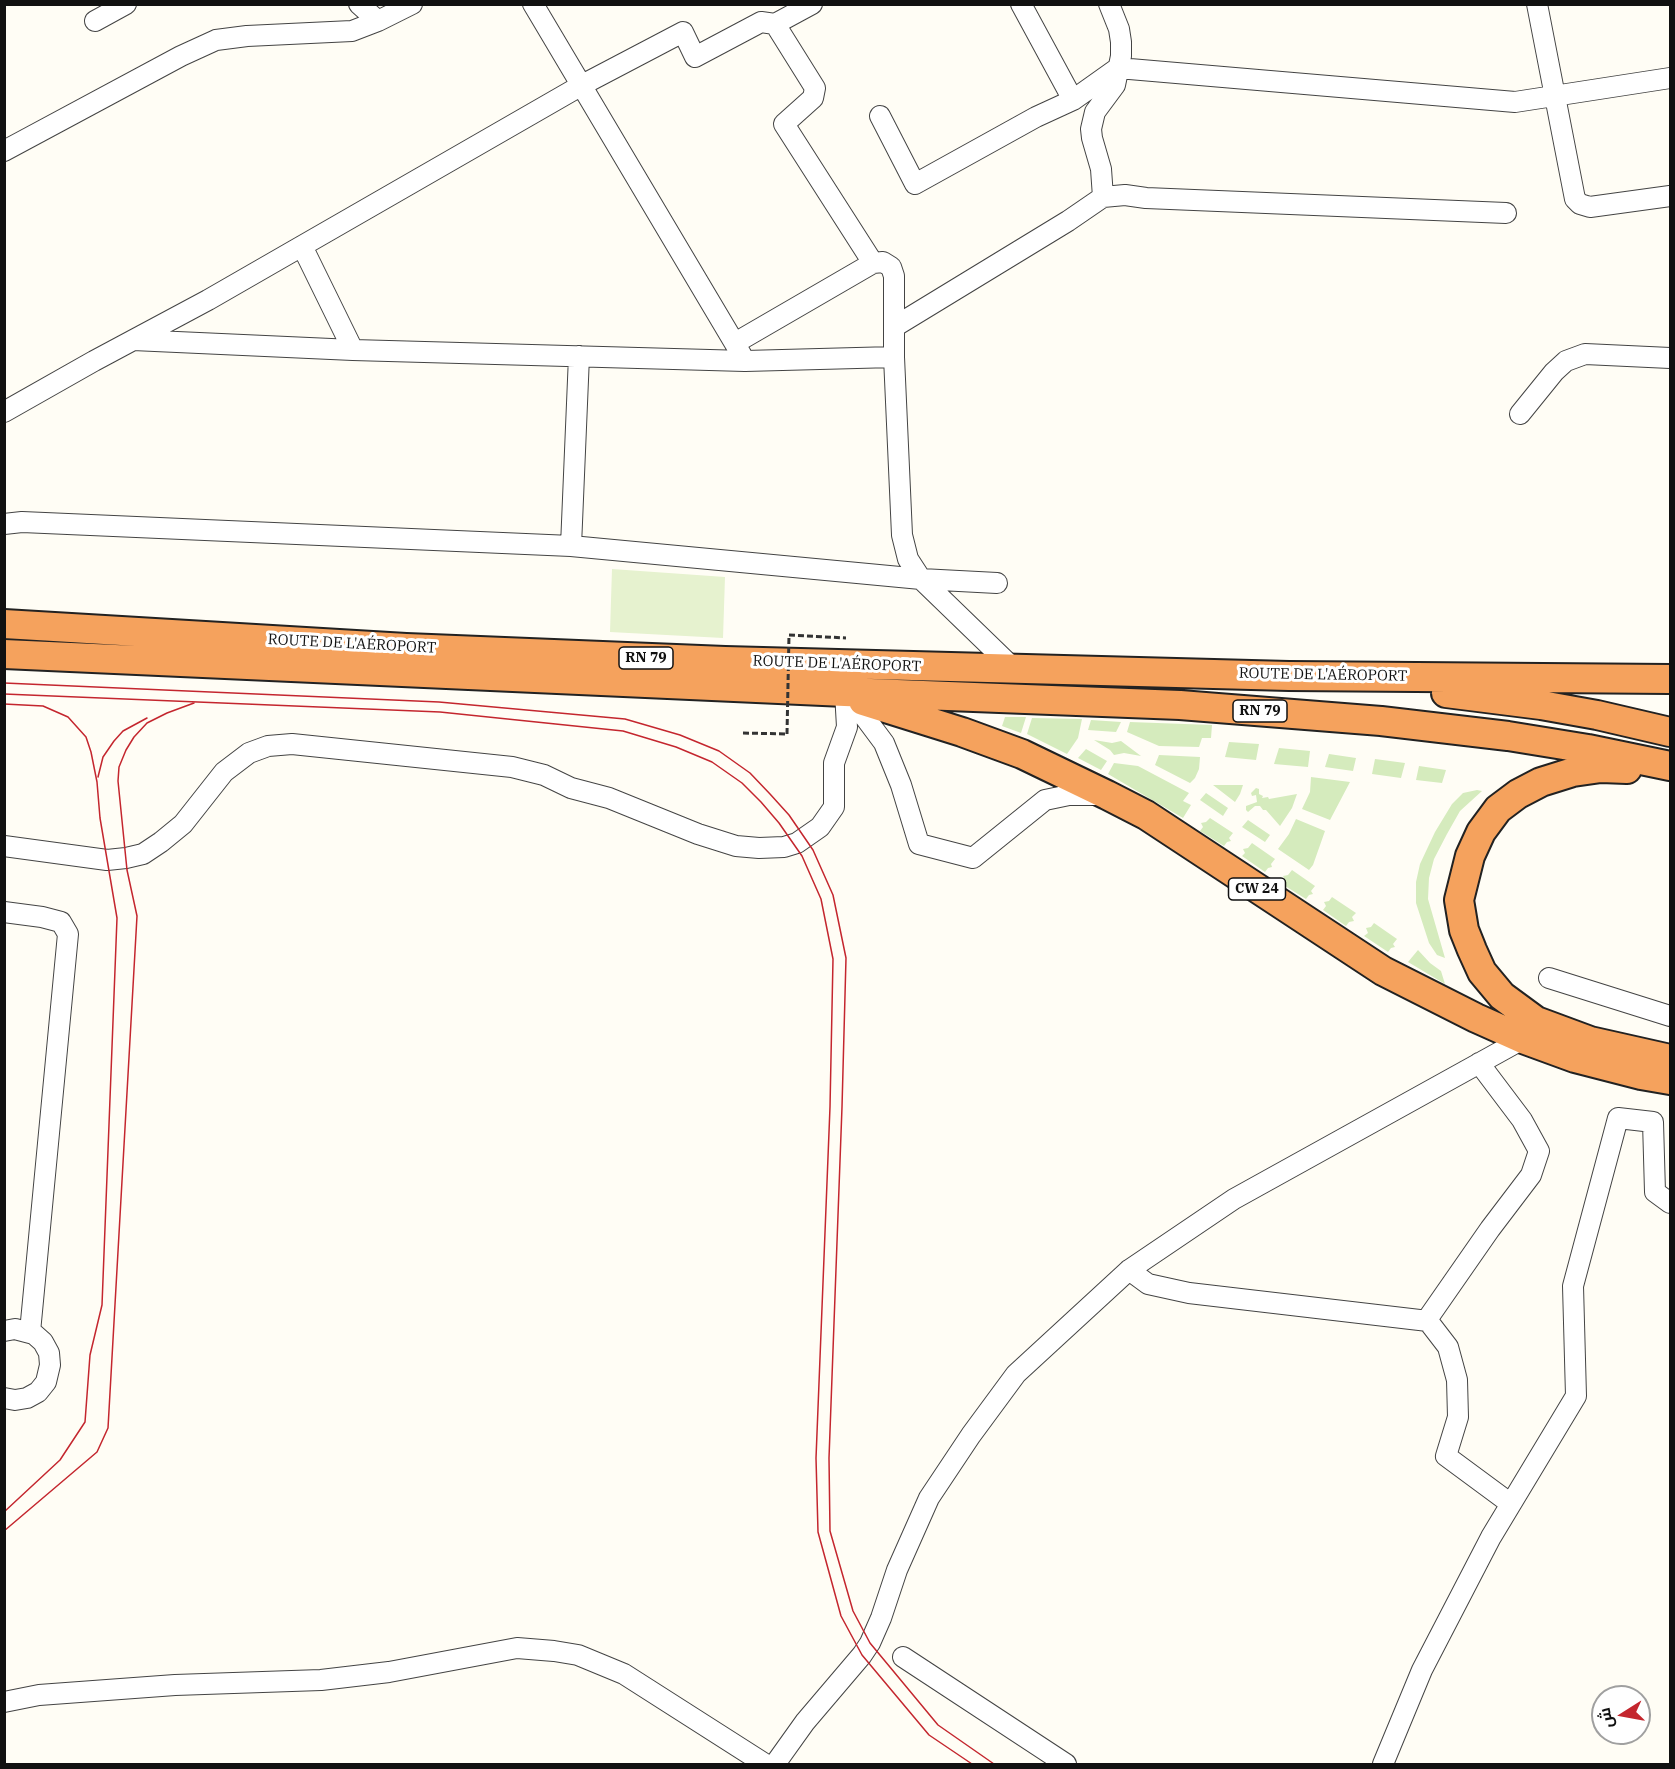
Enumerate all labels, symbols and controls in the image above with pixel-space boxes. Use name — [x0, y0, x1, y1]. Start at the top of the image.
street label: ROUTE DE L'AÉROPORT — [267, 631, 437, 657]
road number: RN 79 — [619, 647, 673, 669]
street label: ROUTE DE L'AÉROPORT — [752, 652, 922, 676]
street label: ROUTE DE L'AÉROPORT — [1239, 665, 1407, 685]
road number: RN 79 — [1233, 700, 1287, 722]
road number: CW 24 — [1228, 878, 1286, 900]
north arrow — [1591, 1685, 1651, 1745]
text: ش — [1594, 1706, 1617, 1730]

